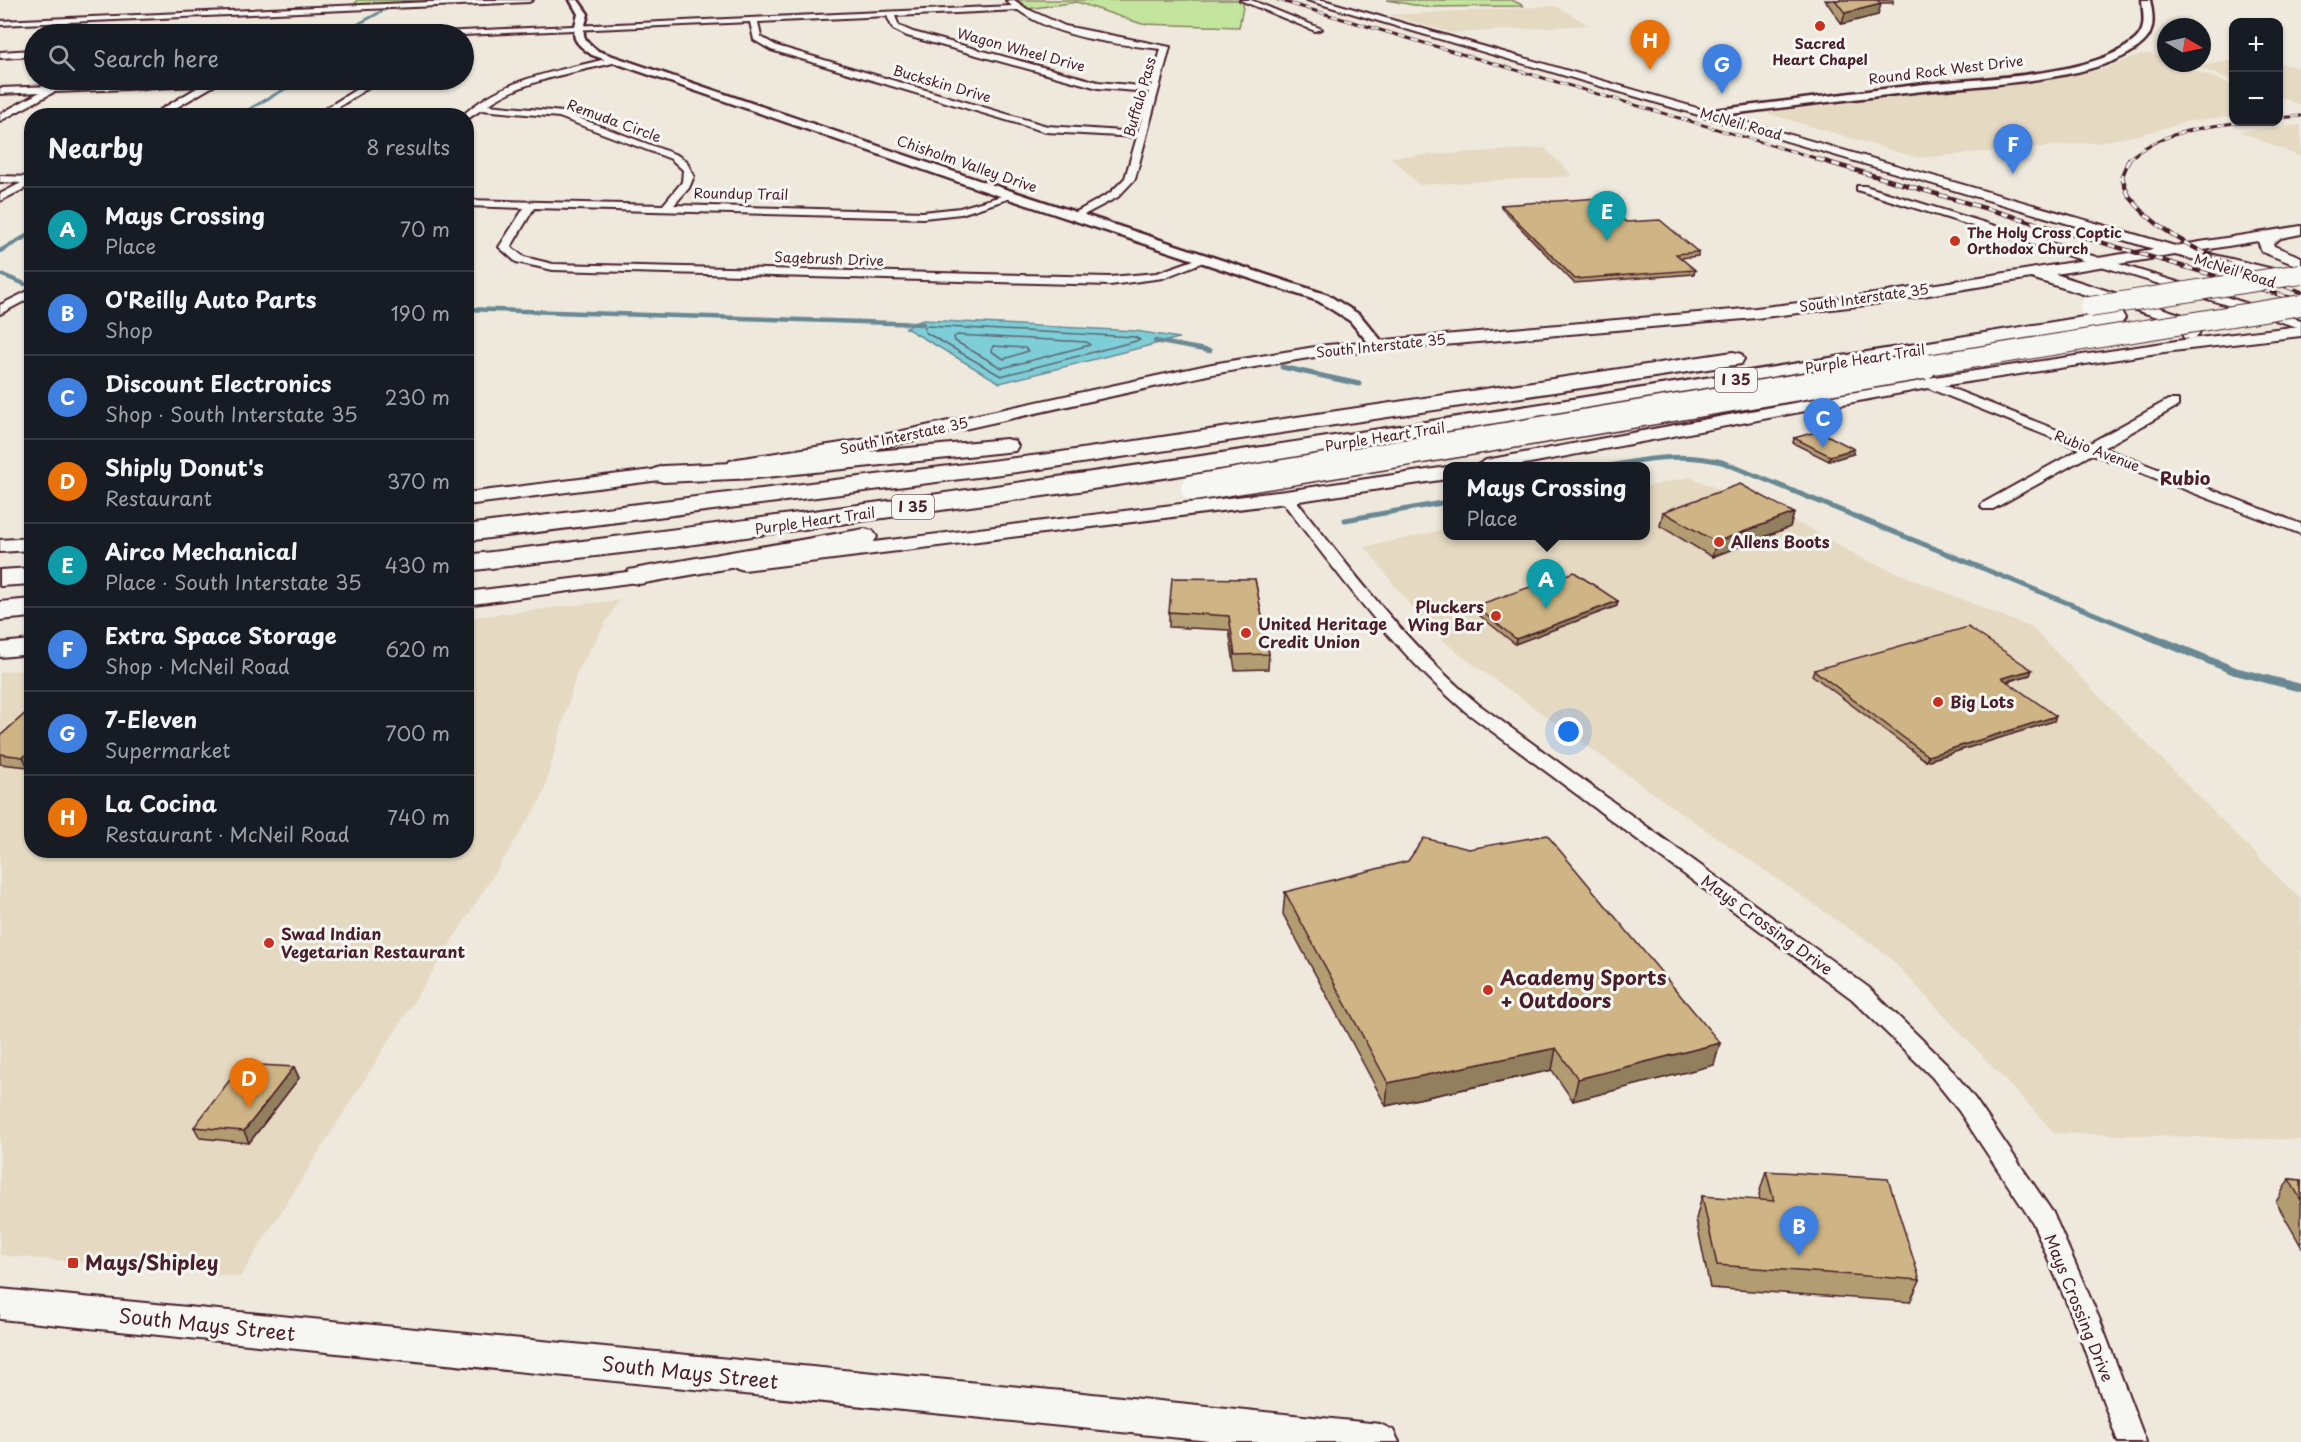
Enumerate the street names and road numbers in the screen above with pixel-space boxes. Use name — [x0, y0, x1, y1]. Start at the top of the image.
street label: Wagon Wheel Drive — [955, 22, 1087, 77]
street label: Round Rock West Drive — [1867, 50, 2024, 89]
street label: Buffalo Pass — [1118, 54, 1161, 139]
street label: Buckskin Drive — [891, 59, 994, 108]
street label: Remuda Circle — [564, 94, 664, 147]
street label: McNeil Road — [1698, 102, 1785, 145]
street label: Chisholm Valley Drive — [894, 130, 1040, 197]
street label: Roundup Trail — [693, 182, 789, 205]
street label: Sagebrush Drive — [774, 246, 884, 271]
street label: McNeil Road — [2192, 248, 2279, 293]
street label: South Interstate 35 — [1798, 278, 1930, 317]
street label: South Interstate 35 — [1315, 328, 1447, 363]
street label: Purple Heart Trail — [1803, 339, 1926, 378]
road number: I 35 — [1715, 368, 1757, 392]
street label: South Interstate 35 — [838, 412, 970, 459]
street label: Purple Heart Trail — [1323, 417, 1446, 456]
street label: Rubio Avenue — [2052, 425, 2143, 477]
road number: I 35 — [892, 495, 934, 519]
street label: Purple Heart Trail — [753, 502, 876, 539]
street label: Mays Crossing Drive — [1697, 868, 1838, 980]
street label: Mays Crossing Drive — [2039, 1230, 2121, 1385]
street label: South Mays Street — [117, 1300, 297, 1348]
street label: South Mays Street — [600, 1348, 780, 1396]

